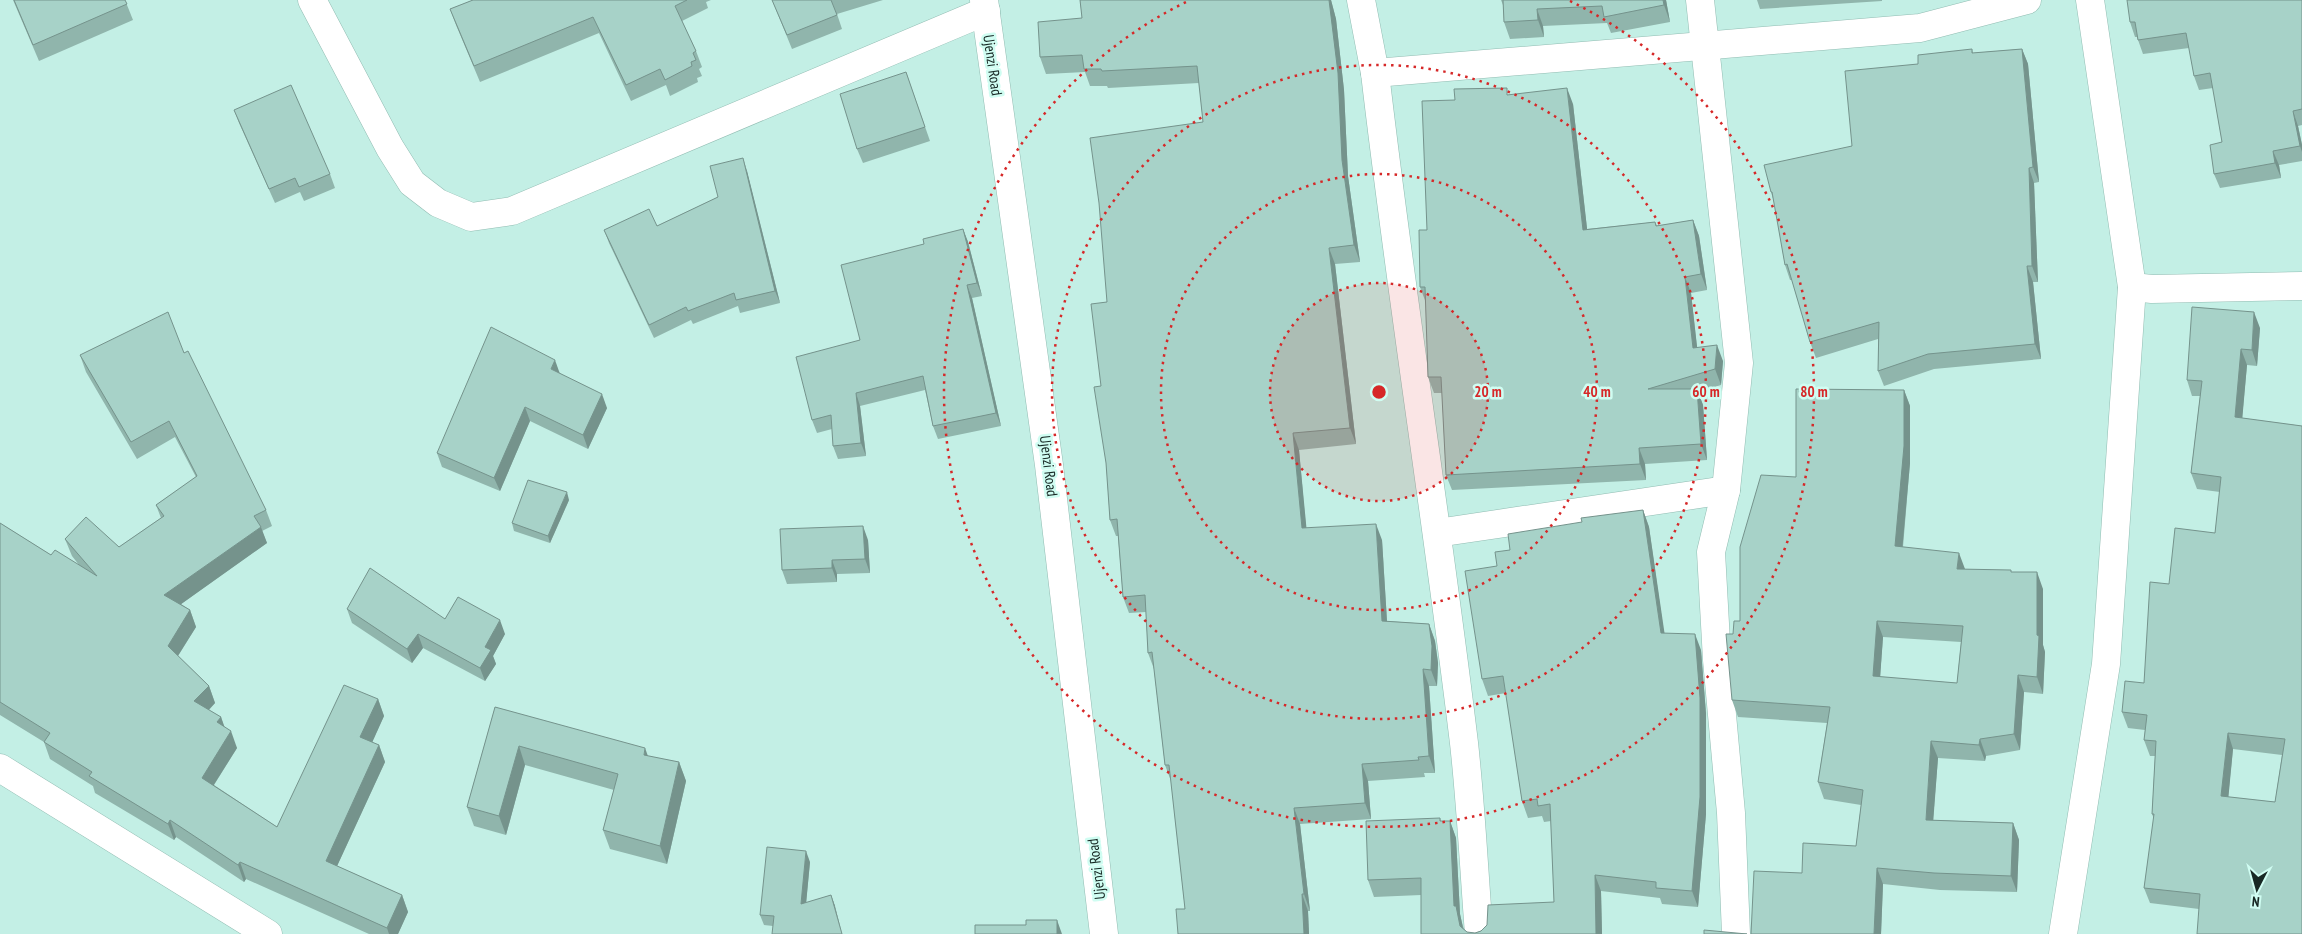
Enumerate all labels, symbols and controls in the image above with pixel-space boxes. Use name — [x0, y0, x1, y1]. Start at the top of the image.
street label: Ujenzi Road — [979, 33, 1007, 97]
text: 20 m — [1474, 382, 1502, 401]
text: 40 m — [1583, 382, 1611, 401]
text: 60 m — [1692, 382, 1720, 401]
text: 80 m — [1800, 382, 1828, 401]
centre of rings — [1370, 383, 1388, 401]
street label: Ujenzi Road — [1036, 434, 1062, 498]
street label: Ujenzi Road — [1083, 837, 1109, 901]
north arrow — [2232, 864, 2282, 914]
text: N — [2251, 893, 2260, 911]

